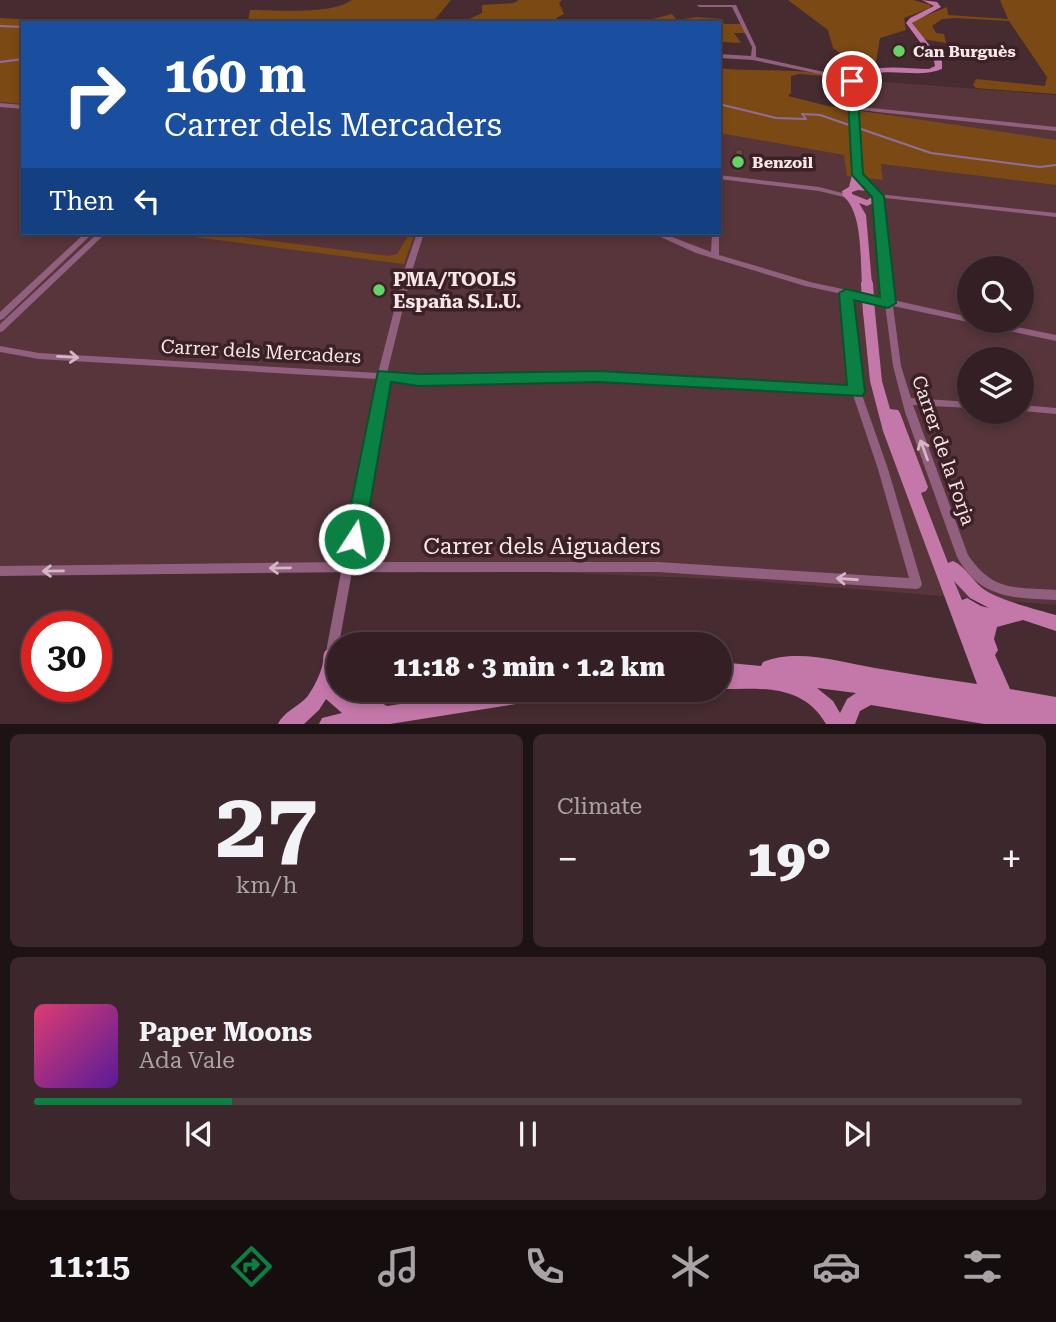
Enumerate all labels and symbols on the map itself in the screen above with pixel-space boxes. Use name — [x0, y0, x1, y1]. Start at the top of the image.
place label: Can Burguès — [913, 42, 1016, 61]
marker: Can Burguès — [891, 43, 907, 59]
pin — [822, 51, 882, 111]
place label: Benzoil — [752, 153, 814, 172]
marker: Benzoil — [730, 154, 746, 170]
place label: PMA/TOOLS España S.L.U. — [393, 268, 522, 313]
marker: PMA/TOOLS España S.L.U. — [371, 282, 387, 298]
street label: Carrer dels Mercaders — [160, 335, 362, 368]
one-way arrow — [56, 351, 78, 364]
street label: Carrer de la Forja — [907, 372, 980, 529]
one-way arrow — [917, 440, 929, 462]
position arrow — [317, 502, 391, 576]
street label: Carrer dels Aiguaders — [423, 533, 661, 560]
one-way arrow — [269, 561, 292, 575]
one-way arrow — [42, 564, 65, 577]
one-way arrow — [836, 573, 859, 586]
speed limit sign: 30 — [21, 611, 112, 702]

